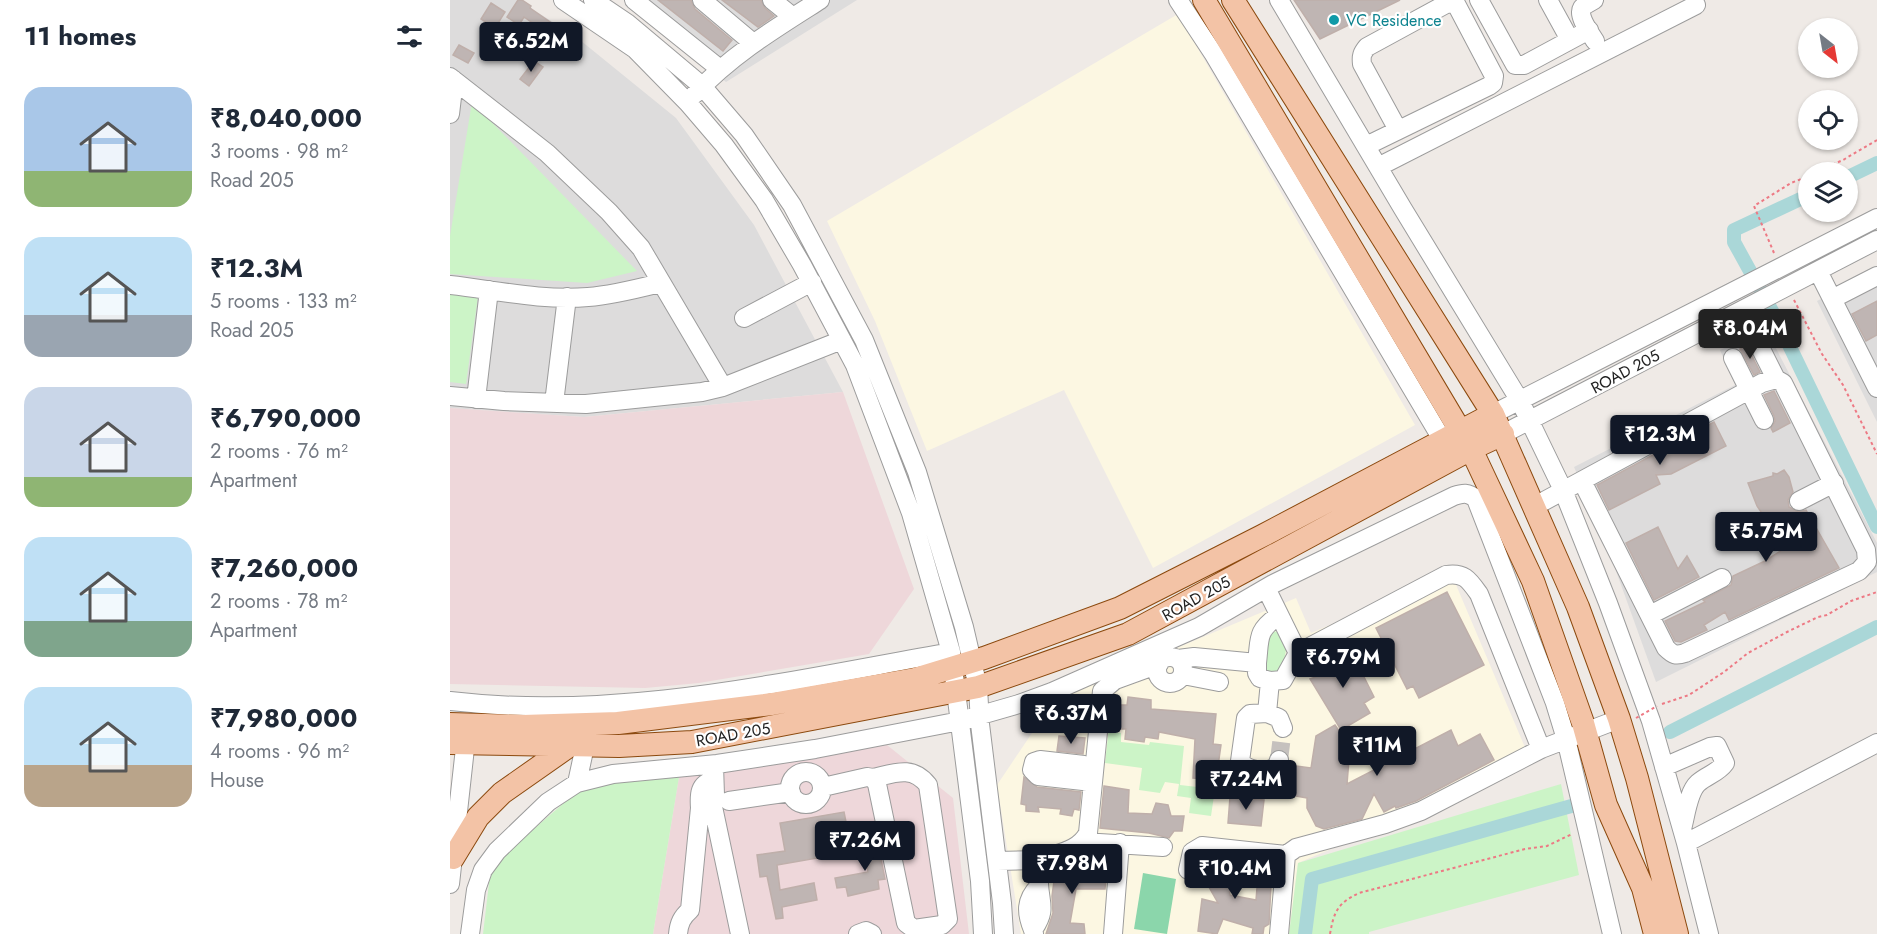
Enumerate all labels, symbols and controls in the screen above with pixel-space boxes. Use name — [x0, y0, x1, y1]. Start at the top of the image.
place label: VC Residence — [1346, 9, 1442, 32]
marker: VC Residence — [1327, 13, 1341, 27]
text: 11 homes — [24, 17, 136, 55]
north arrow — [1798, 18, 1858, 78]
map controls — [1798, 18, 1858, 222]
icon: filters — [393, 20, 426, 53]
pin: ₹6.52M — [482, 22, 580, 73]
text: ₹6.52M — [493, 27, 569, 56]
button: locate — [1798, 90, 1858, 150]
text: ₹8,040,000 — [210, 99, 362, 137]
icon: home — [72, 111, 144, 183]
text: 3 rooms · 98 m² — [210, 137, 348, 166]
button: layers — [1798, 162, 1858, 222]
text: Road 205 — [210, 166, 294, 195]
text: ₹12.3M — [210, 249, 303, 287]
icon: home — [72, 261, 144, 333]
text: 5 rooms · 133 m² — [210, 287, 357, 316]
pin: ₹8.04M — [1701, 309, 1799, 360]
text: ₹8.04M — [1712, 314, 1788, 343]
text: Road 205 — [210, 316, 294, 345]
street label: ROAD 205 — [1587, 344, 1664, 399]
text: ₹6,790,000 — [210, 399, 361, 437]
icon: home — [72, 411, 144, 483]
pin: ₹12.3M — [1611, 415, 1709, 466]
text: ₹12.3M — [1624, 420, 1696, 449]
text: 2 rooms · 76 m² — [210, 437, 348, 466]
text: Apartment — [210, 466, 297, 495]
pin: ₹5.75M — [1717, 512, 1815, 563]
text: ₹5.75M — [1729, 517, 1803, 546]
text: ₹7,260,000 — [210, 549, 358, 587]
icon: home — [72, 561, 144, 633]
street label: ROAD 205 — [1158, 570, 1235, 627]
text: 2 rooms · 78 m² — [210, 587, 347, 616]
text: Apartment — [210, 616, 297, 645]
pin: ₹6.79M — [1294, 638, 1392, 689]
text: ₹6.79M — [1306, 643, 1380, 672]
pin: ₹6.37M — [1022, 694, 1120, 745]
text: ₹7,980,000 — [210, 699, 357, 737]
text: ₹6.37M — [1034, 699, 1108, 728]
icon: home — [72, 711, 144, 783]
street label: ROAD 205 — [694, 717, 772, 752]
pin: ₹11M — [1341, 726, 1413, 777]
text: ₹11M — [1352, 731, 1402, 760]
text: 4 rooms · 96 m² — [210, 737, 349, 766]
pin: ₹7.24M — [1197, 760, 1295, 811]
text: ₹7.24M — [1210, 765, 1282, 794]
text: House — [210, 766, 264, 795]
pin: ₹7.26M — [816, 821, 914, 872]
text: ₹7.26M — [829, 826, 901, 855]
pin: ₹7.98M — [1023, 844, 1121, 895]
text: ₹7.98M — [1036, 849, 1108, 878]
pin: ₹10.4M — [1186, 849, 1284, 900]
text: ₹10.4M — [1198, 854, 1272, 883]

